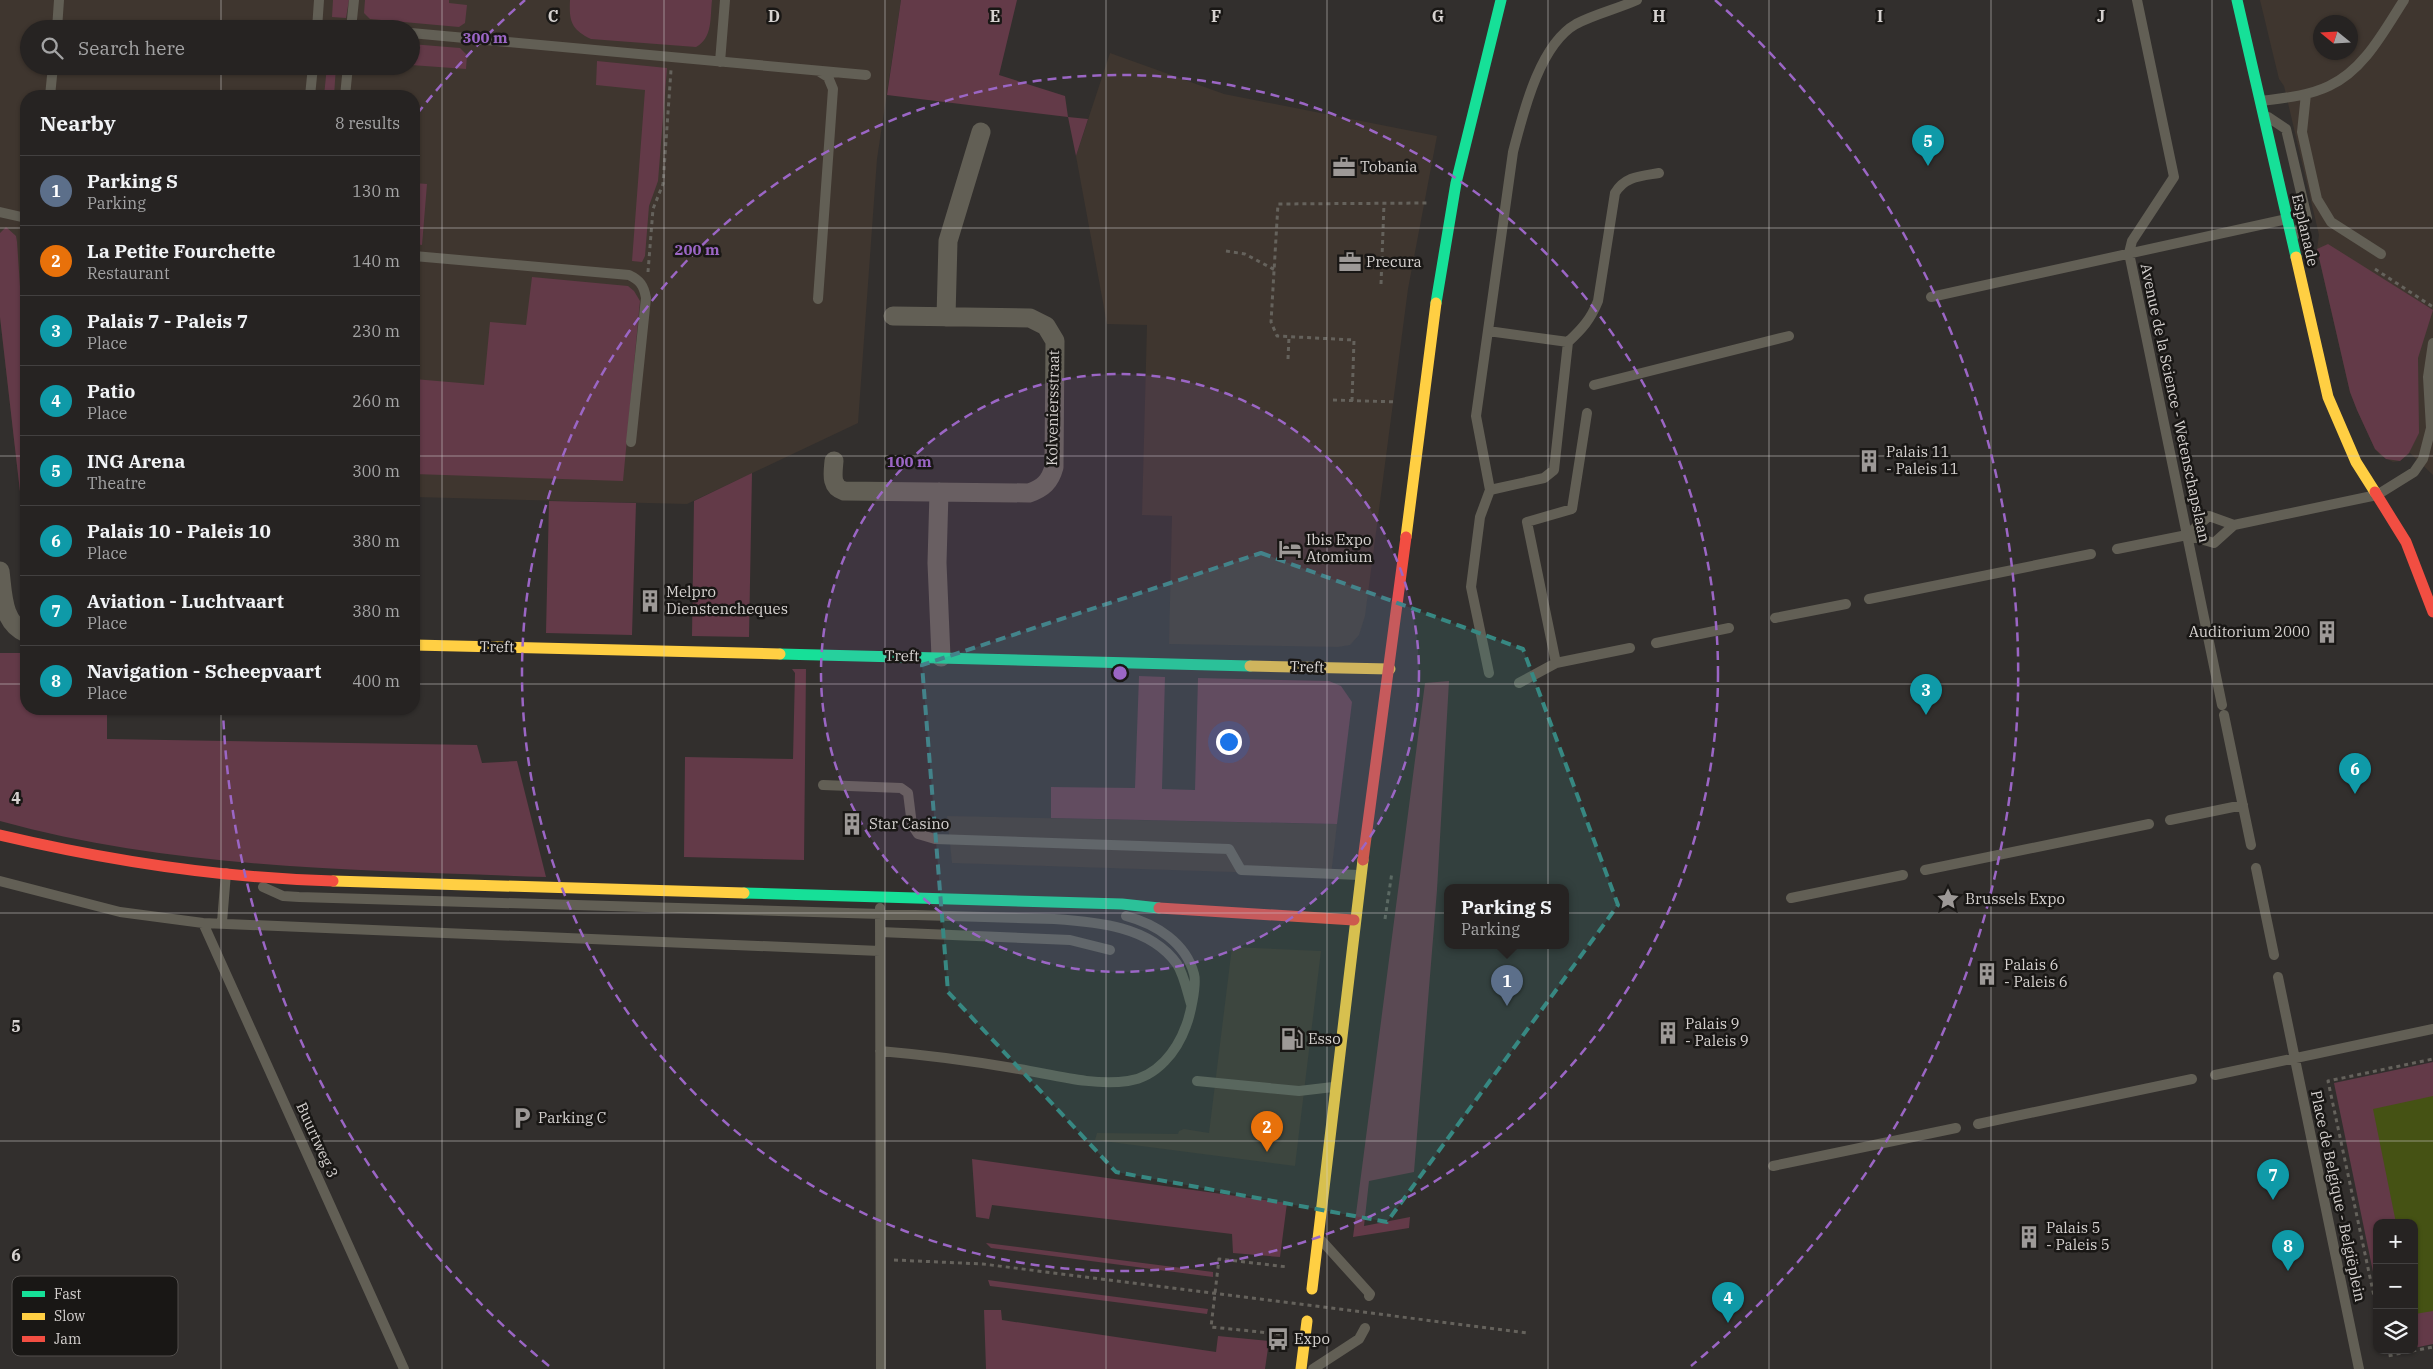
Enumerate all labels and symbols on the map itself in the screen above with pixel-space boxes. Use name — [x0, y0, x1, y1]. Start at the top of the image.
text: C — [548, 6, 558, 26]
text: D — [768, 6, 780, 26]
text: E — [990, 6, 1000, 26]
text: F — [1211, 6, 1221, 26]
text: G — [1432, 6, 1444, 26]
text: H — [1653, 6, 1666, 26]
text: I — [1877, 6, 1883, 26]
text: J — [2097, 6, 2105, 26]
north arrow — [2313, 15, 2358, 60]
text: 300 m — [462, 28, 508, 47]
pin: 5 — [1912, 125, 1944, 166]
office icon: Tobania — [1331, 154, 1357, 180]
place label: Tobania — [1360, 157, 1417, 176]
street label: Esplanade — [2288, 192, 2323, 268]
text: 200 m — [674, 240, 720, 259]
office icon: Precura — [1337, 249, 1363, 275]
place label: Precura — [1366, 252, 1422, 271]
street label: Avenue de la Science - Wetenschapslaan — [2137, 262, 2214, 545]
street label: Kolveniersstraat — [1042, 350, 1063, 466]
place label: Palais 11 - Paleis 11 — [1886, 442, 1959, 478]
building icon: Palais 11 - Paleis 11 — [1856, 448, 1882, 474]
text: 100 m — [886, 452, 932, 471]
place label: Ibis Expo Atomium — [1306, 530, 1372, 566]
hotel icon: Ibis Expo Atomium — [1277, 536, 1303, 562]
place label: Melpro Dienstencheques — [666, 582, 788, 618]
building icon: Melpro Dienstencheques — [637, 588, 663, 614]
building icon: Auditorium 2000 — [2314, 619, 2340, 645]
place label: Auditorium 2000 — [2189, 622, 2310, 641]
street label: Treft — [480, 637, 515, 656]
street label: Treft — [885, 646, 920, 665]
street label: Treft — [1289, 656, 1325, 677]
centre of rings — [1111, 664, 1129, 682]
pin: 3 — [1910, 674, 1942, 715]
your location — [1216, 729, 1242, 755]
pin: 6 — [2339, 753, 2371, 794]
text: 4 — [11, 788, 21, 808]
building icon: Star Casino — [839, 811, 865, 837]
place label: Star Casino — [869, 814, 949, 833]
place icon: Brussels Expo — [1935, 886, 1961, 912]
place label: Brussels Expo — [1965, 889, 2065, 908]
place label: Palais 6 - Paleis 6 — [2004, 955, 2068, 991]
building icon: Palais 6 - Paleis 6 — [1974, 961, 2000, 987]
pin: 1 — [1491, 965, 1523, 1006]
place label: Palais 9 - Paleis 9 — [1685, 1014, 1749, 1050]
text: 5 — [11, 1016, 21, 1036]
building icon: Palais 9 - Paleis 9 — [1655, 1020, 1681, 1046]
fuel station icon: Esso — [1279, 1026, 1305, 1052]
place label: Esso — [1308, 1029, 1341, 1048]
street label: Place de Belgique - Belgiëplein — [2307, 1088, 2370, 1304]
street label: Buurtweg 3 — [292, 1099, 343, 1181]
parking icon: Parking C — [509, 1105, 535, 1131]
place label: Parking C — [538, 1108, 606, 1127]
pin: 2 — [1251, 1111, 1283, 1152]
pin: 7 — [2257, 1159, 2289, 1200]
place label: Palais 5 - Paleis 5 — [2046, 1218, 2110, 1254]
building icon: Palais 5 - Paleis 5 — [2016, 1224, 2042, 1250]
pin: 8 — [2272, 1230, 2304, 1271]
text: 6 — [11, 1245, 21, 1265]
legend — [12, 1276, 178, 1356]
pin: 4 — [1712, 1282, 1744, 1323]
text: Fast — [54, 1285, 82, 1303]
text: Slow — [54, 1307, 85, 1325]
bus stop icon: Expo — [1265, 1326, 1291, 1352]
place label: Expo — [1294, 1329, 1330, 1348]
text: Jam — [54, 1330, 81, 1348]

